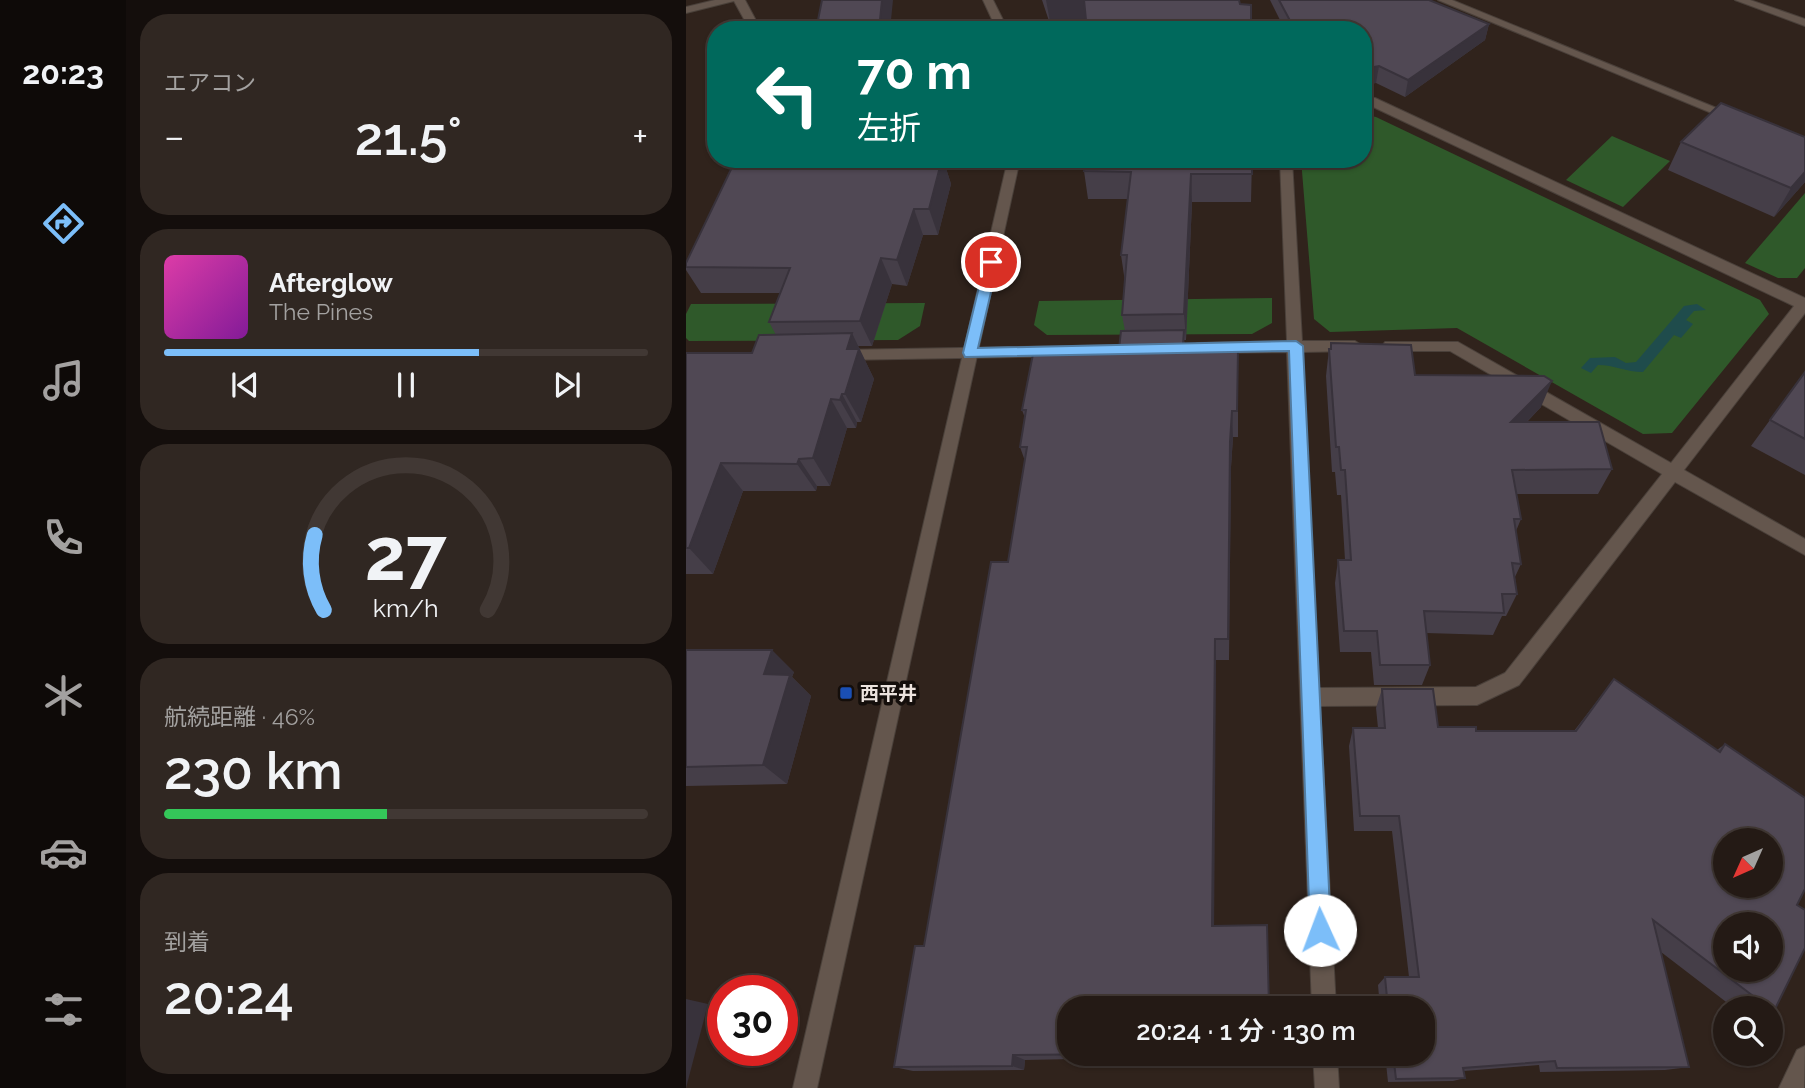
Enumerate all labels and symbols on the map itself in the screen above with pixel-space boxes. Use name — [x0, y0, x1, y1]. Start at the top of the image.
pin — [961, 232, 1021, 292]
place label: 西平井 — [860, 682, 917, 704]
marker: 西平井 — [838, 685, 854, 701]
north arrow — [1713, 828, 1783, 898]
position arrow — [1283, 893, 1357, 967]
speed limit sign: 30 — [707, 975, 798, 1066]

